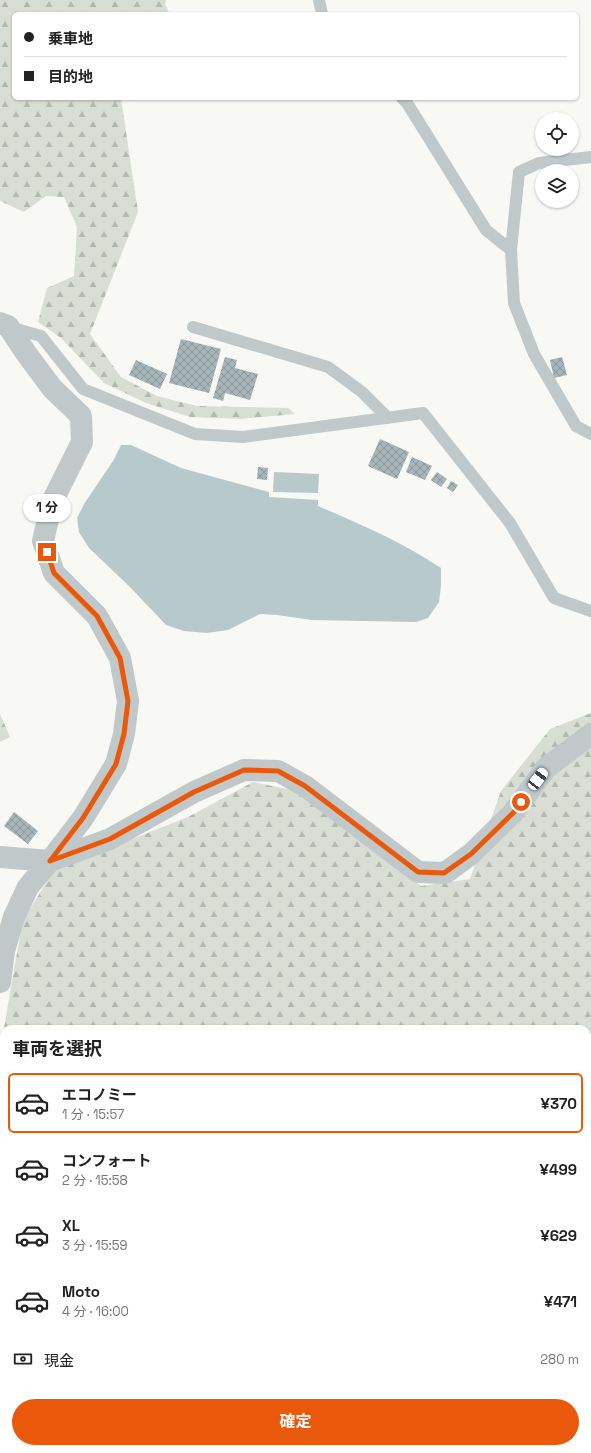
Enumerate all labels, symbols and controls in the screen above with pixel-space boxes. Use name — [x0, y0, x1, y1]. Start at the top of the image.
text: 乗車地 — [48, 29, 93, 48]
text: 目的地 — [48, 67, 93, 86]
map controls — [535, 112, 579, 208]
button: locate — [535, 112, 579, 156]
button: layers — [535, 164, 579, 208]
callout: 1 分 — [23, 494, 71, 522]
text: 1 分 — [36, 499, 58, 516]
route end — [38, 543, 56, 561]
car — [526, 766, 550, 792]
route start — [512, 793, 530, 811]
text: 車両を選択 — [12, 1037, 102, 1060]
icon: car — [14, 1085, 50, 1121]
text: エコノミー — [62, 1085, 137, 1104]
text: ¥370 — [541, 1094, 577, 1113]
text: 1 分 · 15:57 — [62, 1106, 124, 1123]
icon: car — [14, 1151, 50, 1187]
text: コンフォート — [62, 1151, 152, 1170]
text: ¥499 — [540, 1160, 577, 1179]
text: 2 分 · 15:58 — [62, 1172, 128, 1189]
text: XL — [62, 1216, 80, 1235]
icon: car — [14, 1217, 50, 1253]
text: ¥629 — [540, 1226, 577, 1245]
text: 3 分 · 15:59 — [62, 1237, 128, 1254]
text: Moto — [62, 1282, 100, 1301]
icon: car — [14, 1283, 50, 1319]
text: ¥471 — [544, 1292, 577, 1311]
text: 4 分 · 16:00 — [62, 1303, 129, 1320]
icon: cash — [12, 1348, 34, 1370]
text: 現金 — [44, 1351, 74, 1370]
text: 280 m — [540, 1351, 579, 1368]
button: 確定 — [12, 1399, 579, 1445]

